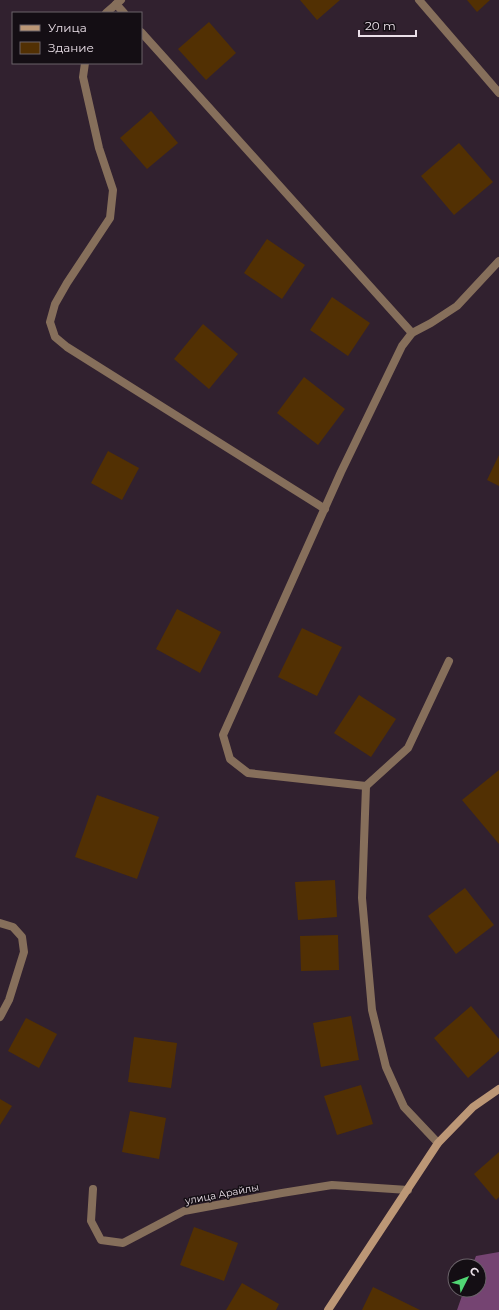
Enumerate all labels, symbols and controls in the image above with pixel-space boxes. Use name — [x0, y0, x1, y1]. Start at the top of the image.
legend — [12, 12, 142, 64]
scale bar — [359, 12, 416, 38]
text: 20 m — [365, 18, 396, 33]
text: Улица — [48, 20, 87, 35]
text: Здание — [48, 40, 94, 55]
street label: улица Арайлы — [183, 1180, 260, 1208]
north arrow — [447, 1258, 487, 1298]
text: С — [467, 1264, 482, 1279]

